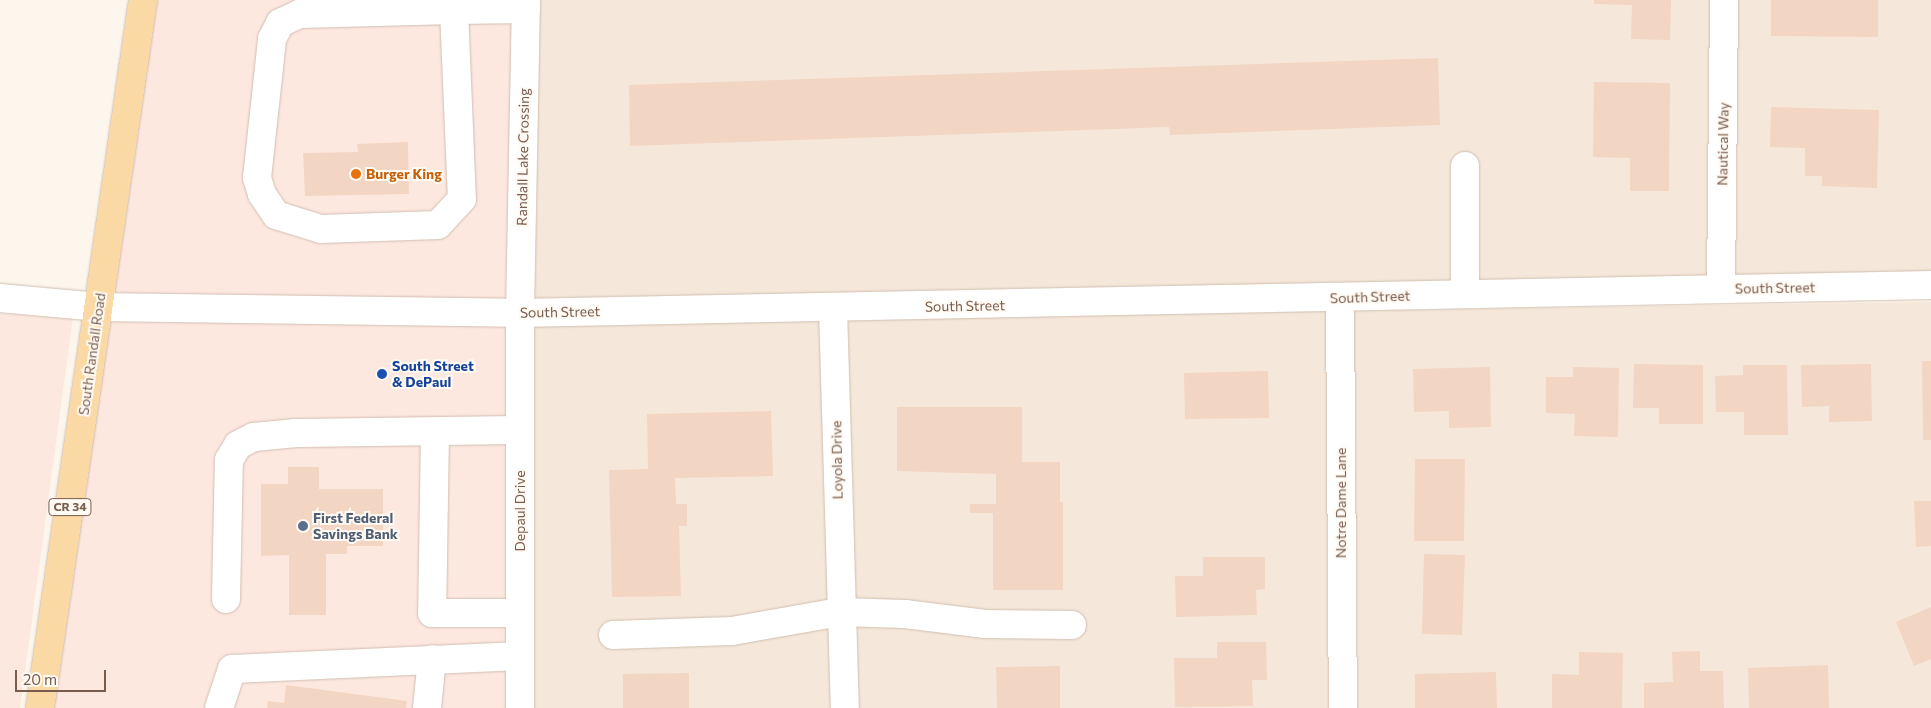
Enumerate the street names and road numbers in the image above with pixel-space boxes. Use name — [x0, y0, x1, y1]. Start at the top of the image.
street label: Randall Lake Crossing — [513, 88, 533, 226]
street label: Nautical Way — [1714, 102, 1732, 186]
street label: South Street — [1735, 279, 1815, 297]
street label: South Street — [1330, 287, 1410, 307]
street label: South Randall Road — [75, 292, 109, 416]
street label: South Street — [925, 297, 1005, 315]
street label: South Street — [520, 303, 600, 321]
street label: Loyola Drive — [828, 420, 846, 500]
street label: Notre Dame Lane — [1333, 448, 1349, 558]
street label: Depaul Drive — [512, 470, 528, 552]
road number: CR 34 — [48, 498, 92, 516]

